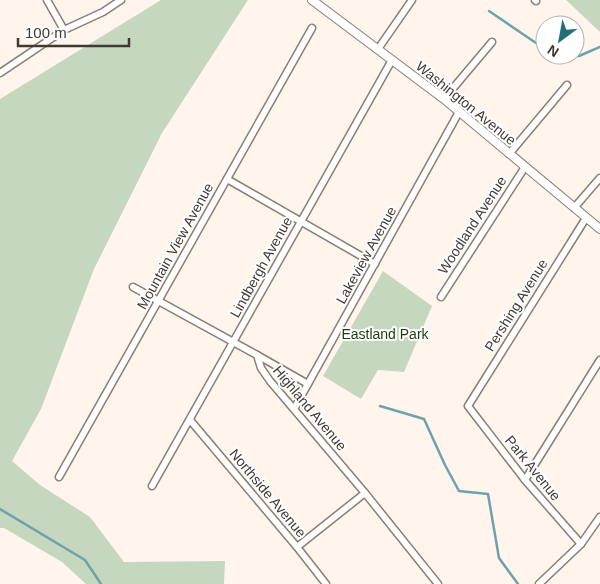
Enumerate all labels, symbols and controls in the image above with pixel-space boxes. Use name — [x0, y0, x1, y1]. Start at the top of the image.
scale bar — [18, 15, 129, 47]
north arrow — [535, 15, 585, 65]
text: 100 m — [25, 24, 67, 41]
text: N — [545, 42, 562, 60]
street label: Washington Avenue — [413, 58, 519, 148]
street label: Woodland Avenue — [434, 173, 510, 277]
street label: Mountain View Avenue — [134, 180, 217, 312]
street label: Lakeview Avenue — [333, 203, 399, 306]
street label: Lindbergh Avenue — [227, 214, 295, 320]
street label: Pershing Avenue — [481, 256, 551, 354]
park label: Eastland Park — [341, 326, 430, 342]
street label: Highland Avenue — [270, 362, 350, 454]
street label: Park Avenue — [502, 432, 564, 504]
street label: Northside Avenue — [226, 446, 310, 541]

